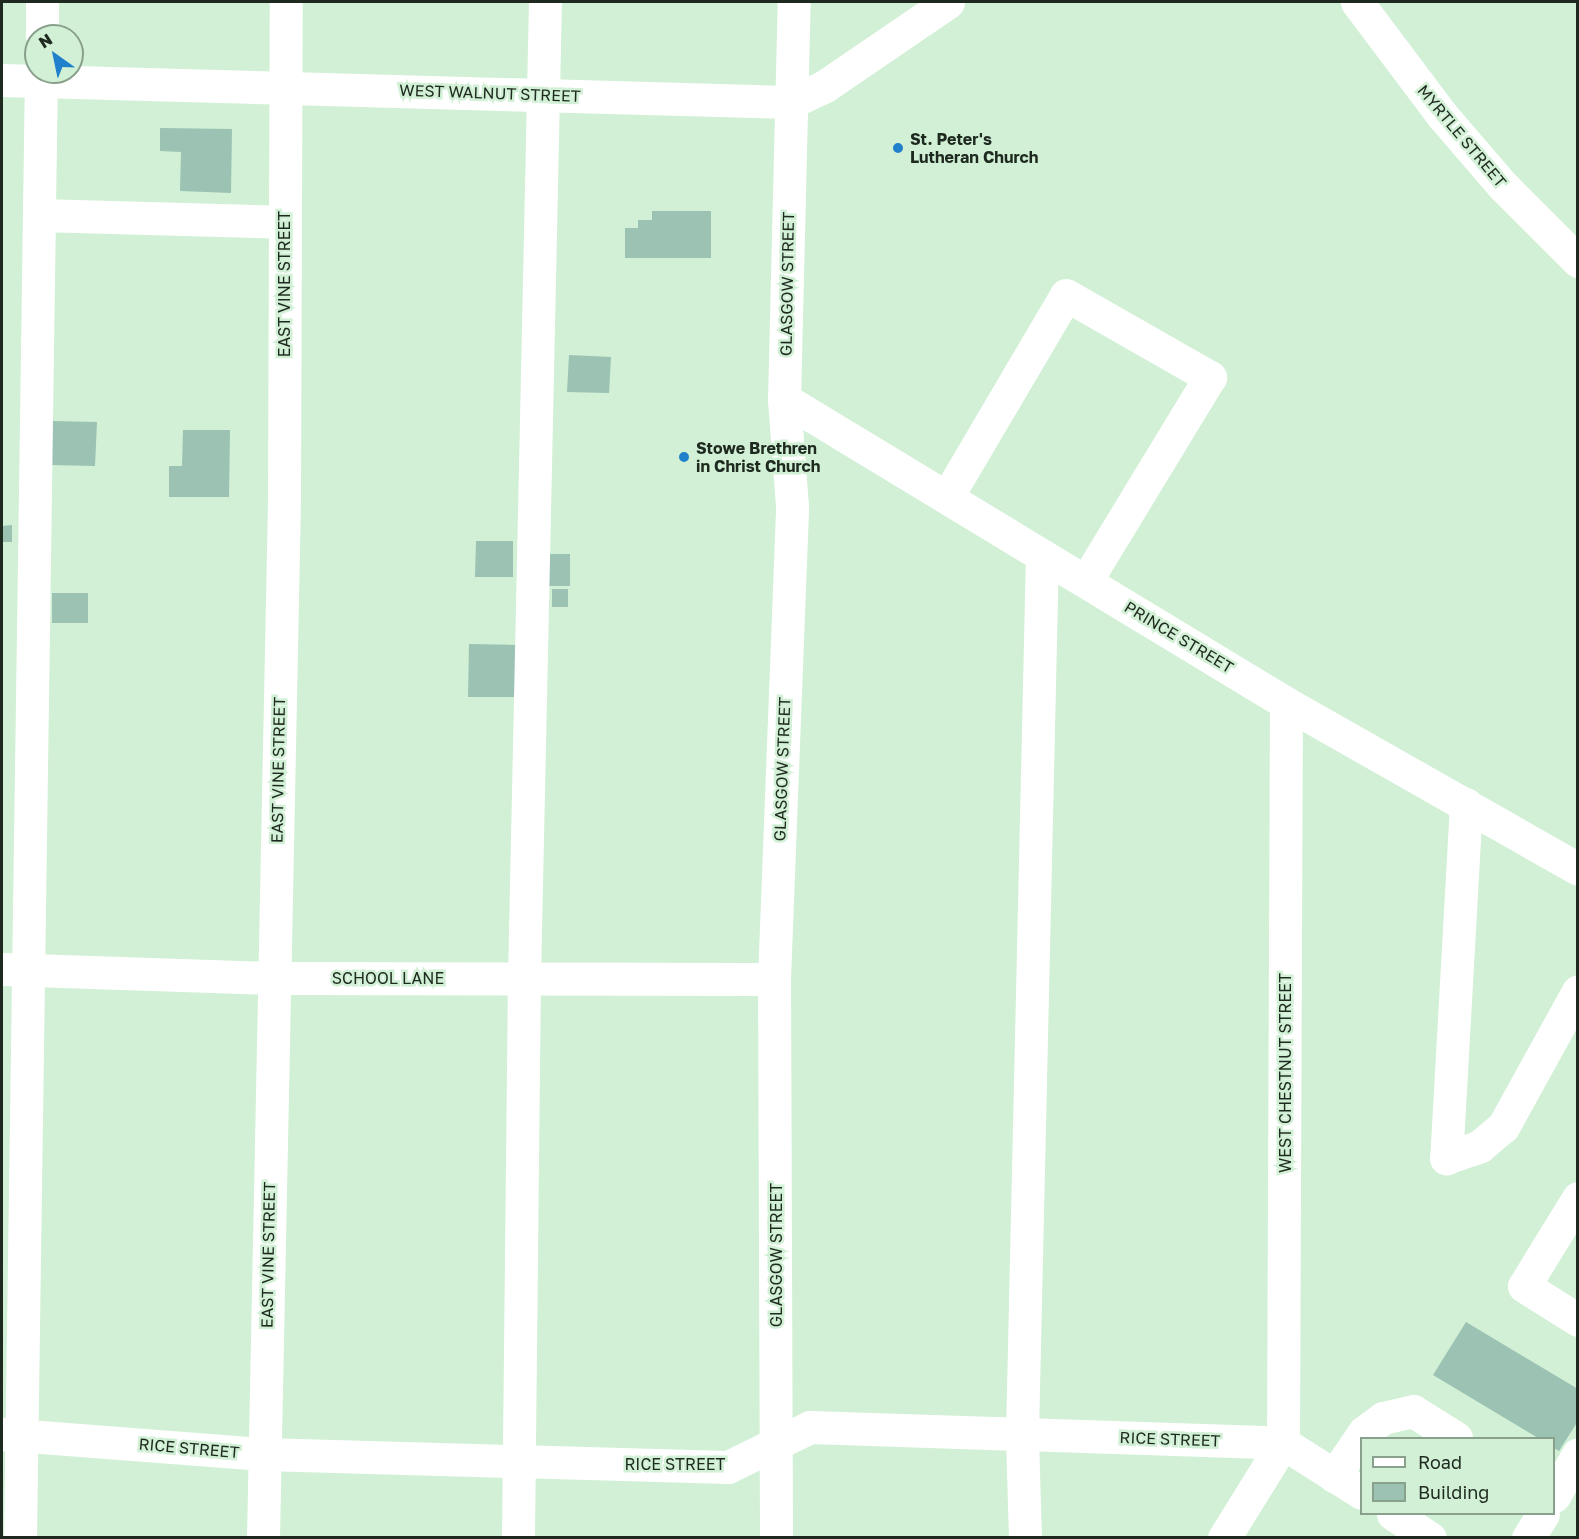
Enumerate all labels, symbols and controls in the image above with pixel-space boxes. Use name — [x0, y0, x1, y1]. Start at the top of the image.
north arrow — [24, 24, 84, 84]
text: N — [35, 29, 56, 52]
street label: WEST WALNUT STREET — [399, 80, 581, 106]
street label: MYRTLE STREET — [1414, 81, 1510, 191]
place label: St. Peter's Lutheran Church — [910, 129, 1038, 167]
marker: St. Peter's Lutheran Church — [891, 141, 905, 155]
street label: EAST VINE STREET — [274, 211, 294, 357]
street label: GLASGOW STREET — [776, 212, 798, 356]
place label: Stowe Brethren in Christ Church — [696, 438, 820, 476]
marker: Stowe Brethren in Christ Church — [677, 450, 691, 464]
street label: PRINCE STREET — [1121, 597, 1237, 677]
street label: GLASGOW STREET — [770, 696, 794, 842]
street label: EAST VINE STREET — [267, 697, 289, 843]
street label: SCHOOL LANE — [332, 968, 444, 988]
street label: WEST CHESTNUT STREET — [1275, 973, 1295, 1173]
street label: EAST VINE STREET — [257, 1182, 279, 1328]
street label: GLASGOW STREET — [766, 1183, 786, 1327]
street label: RICE STREET — [1119, 1428, 1221, 1450]
street label: RICE STREET — [138, 1434, 240, 1462]
legend — [1360, 1437, 1555, 1515]
text: Road — [1418, 1451, 1462, 1473]
street label: RICE STREET — [624, 1454, 726, 1474]
text: Building — [1418, 1481, 1489, 1503]

